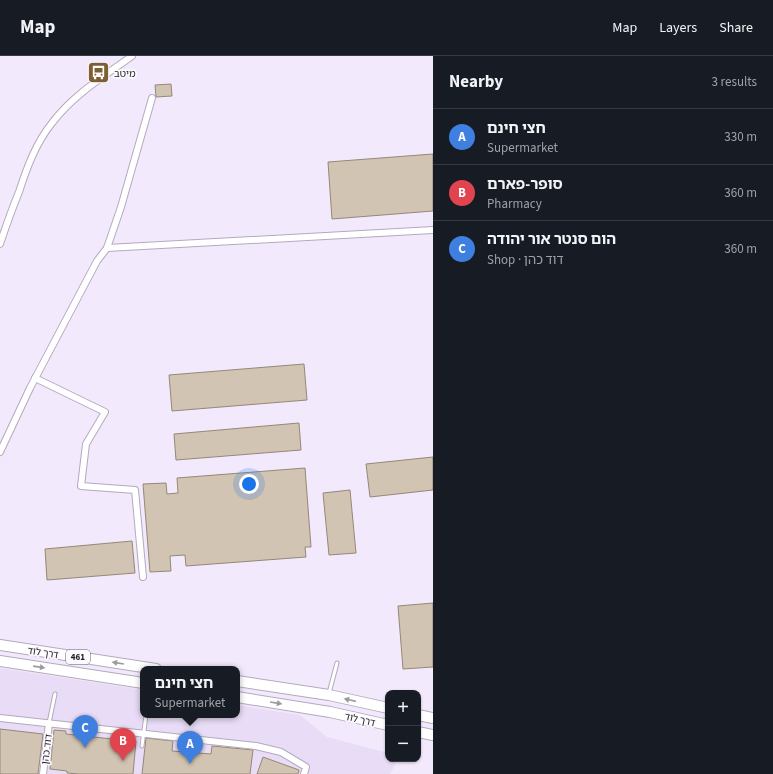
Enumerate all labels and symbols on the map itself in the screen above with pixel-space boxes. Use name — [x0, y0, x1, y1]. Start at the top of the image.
bus stop icon: מיטב — [86, 60, 112, 86]
place label: מיטב — [114, 67, 136, 81]
your location — [239, 474, 259, 494]
street label: דרך לוד — [26, 644, 60, 662]
road number: 461 — [66, 650, 90, 664]
one-way arrow — [112, 660, 124, 666]
one-way arrow — [33, 664, 45, 670]
one-way arrow — [344, 696, 356, 702]
one-way arrow — [269, 700, 282, 706]
street label: דרך לוד — [343, 710, 377, 730]
pin: C — [72, 715, 98, 748]
pin: B — [110, 728, 136, 761]
pin: A — [177, 731, 203, 764]
street label: דוד כהן — [38, 733, 56, 765]

